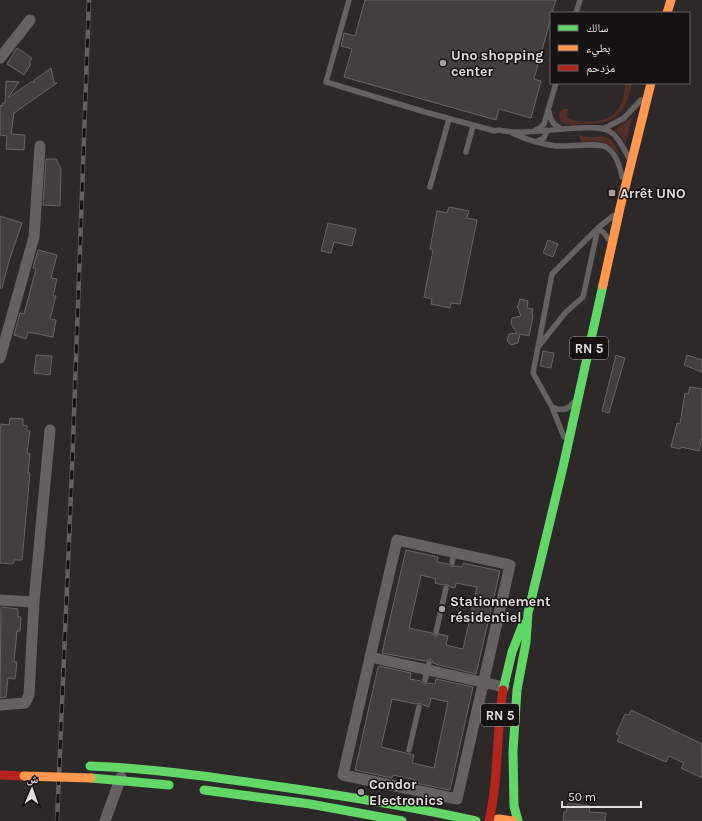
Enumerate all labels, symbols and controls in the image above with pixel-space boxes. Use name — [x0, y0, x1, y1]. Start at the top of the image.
legend — [550, 12, 690, 84]
text: سالك — [586, 21, 608, 35]
text: بطيء — [586, 41, 610, 58]
place label: Uno shopping center — [451, 47, 543, 80]
marker: Uno shopping center — [438, 58, 448, 68]
text: مزدحم — [586, 61, 615, 76]
place label: Arrêt UNO — [620, 185, 686, 202]
marker: Arrêt UNO — [607, 188, 617, 198]
road number: RN 5 — [570, 337, 608, 359]
place label: Stationnement résidentiel — [450, 593, 551, 626]
marker: Stationnement résidentiel — [437, 604, 447, 614]
road number: RN 5 — [481, 704, 519, 726]
north arrow — [12, 769, 52, 809]
text: ش — [26, 773, 39, 787]
place label: Condor Electronics — [369, 776, 443, 809]
scale bar — [562, 783, 641, 809]
marker: Condor Electronics — [356, 787, 366, 797]
text: 50 m — [568, 790, 596, 804]

